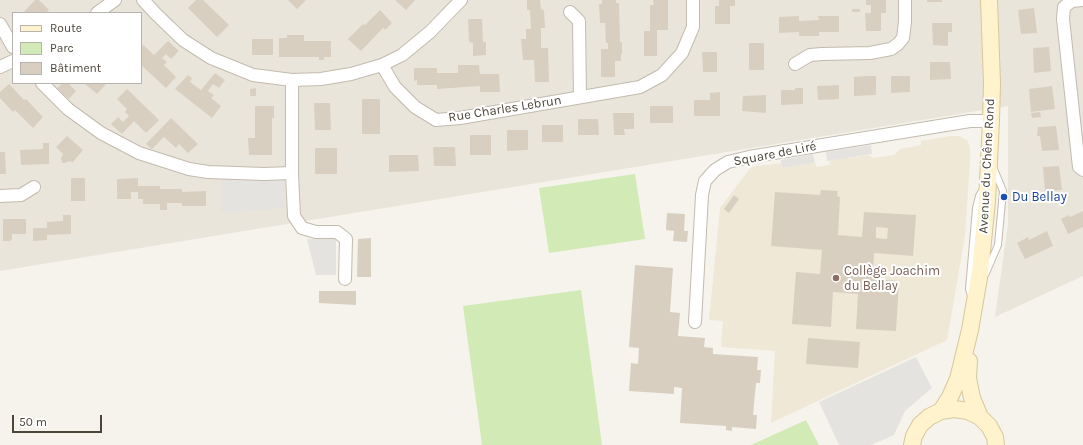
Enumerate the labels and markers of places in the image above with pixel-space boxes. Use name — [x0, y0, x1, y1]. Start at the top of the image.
place label: Du Bellay — [1012, 189, 1067, 205]
marker: Du Bellay — [999, 192, 1009, 202]
place label: Collège Joachim du Bellay — [844, 263, 940, 294]
marker: Collège Joachim du Bellay — [831, 273, 841, 283]

